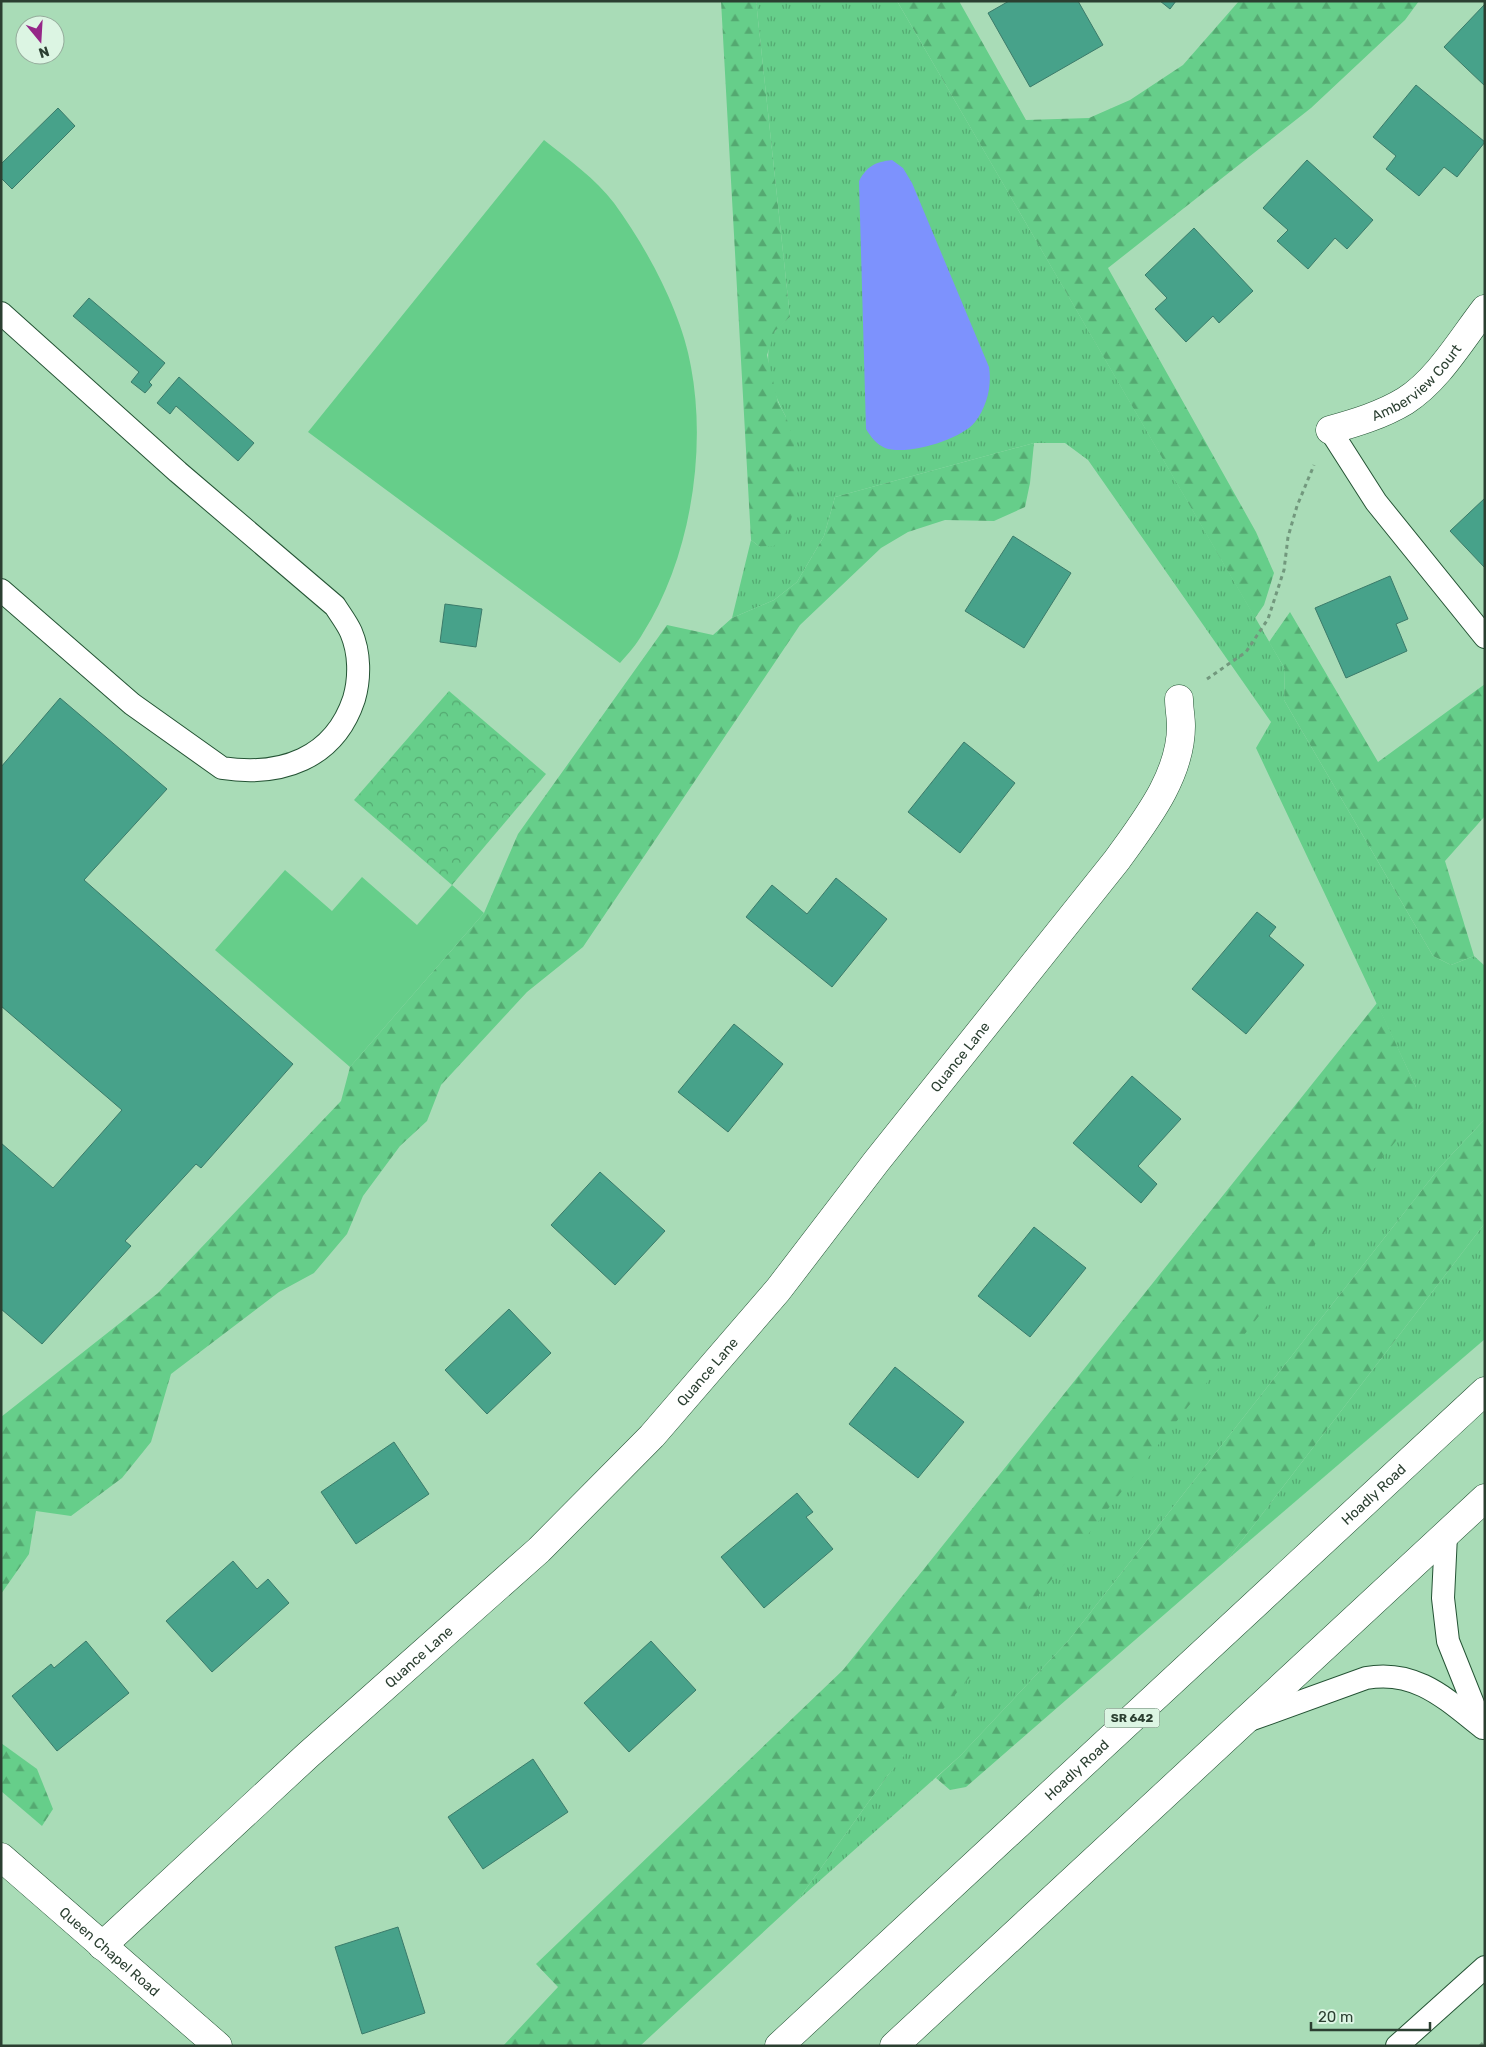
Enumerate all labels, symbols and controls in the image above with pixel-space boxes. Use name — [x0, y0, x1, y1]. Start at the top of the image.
north arrow — [15, 15, 65, 65]
text: N — [36, 42, 51, 62]
street label: Amberview Court — [1369, 341, 1466, 425]
street label: Quance Lane — [927, 1018, 994, 1096]
street label: Quance Lane — [673, 1334, 742, 1410]
street label: Hoadly Road — [1338, 1461, 1410, 1529]
street label: Quance Lane — [382, 1622, 457, 1692]
road number: SR 642 — [1104, 1709, 1160, 1728]
street label: Hoadly Road — [1041, 1736, 1113, 1804]
street label: Queen Chapel Road — [56, 1904, 163, 2000]
scale bar — [1311, 2000, 1430, 2032]
text: 20 m — [1318, 2008, 1353, 2026]

